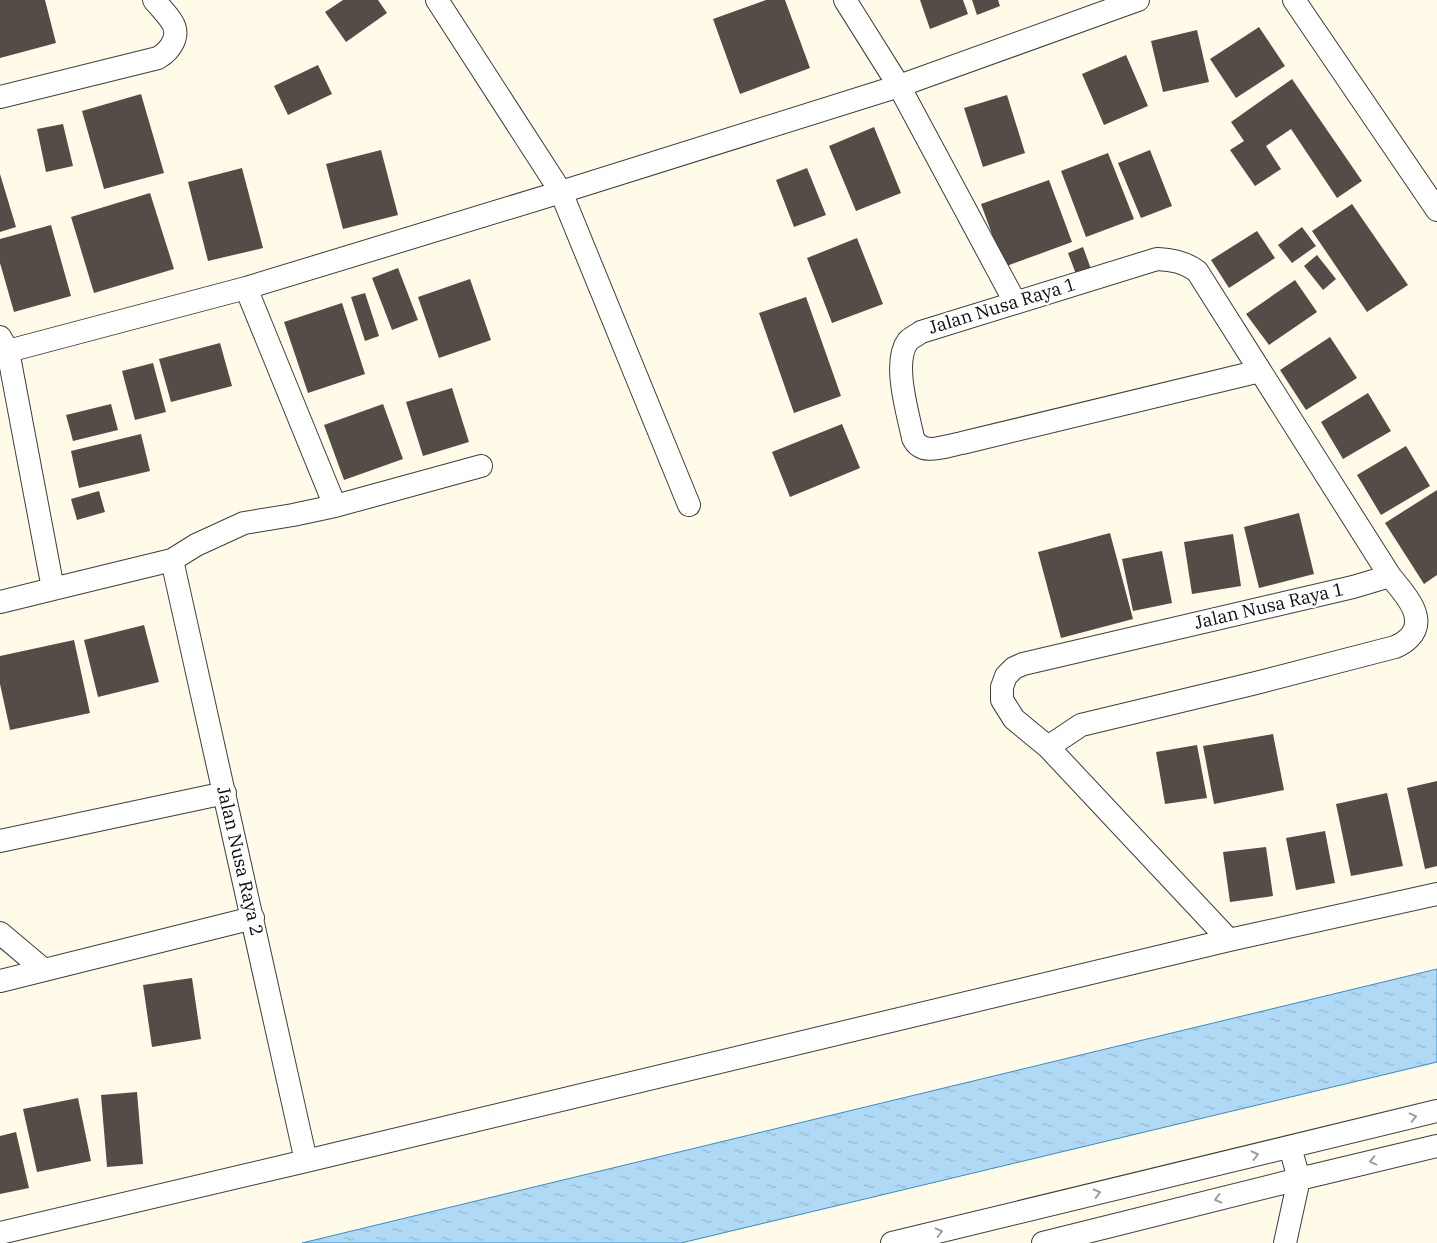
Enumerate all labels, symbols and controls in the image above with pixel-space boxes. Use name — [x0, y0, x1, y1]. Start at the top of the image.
street label: Jalan Nusa Raya 1 — [925, 272, 1078, 339]
street label: Jalan Nusa Raya 1 — [1192, 577, 1346, 634]
street label: Jalan Nusa Raya 2 — [212, 784, 269, 938]
one-way arrow — [1409, 1112, 1418, 1123]
one-way arrow — [1251, 1150, 1260, 1161]
one-way arrow — [1368, 1155, 1377, 1166]
one-way arrow — [1093, 1188, 1102, 1199]
one-way arrow — [1213, 1193, 1222, 1204]
one-way arrow — [935, 1227, 943, 1237]

